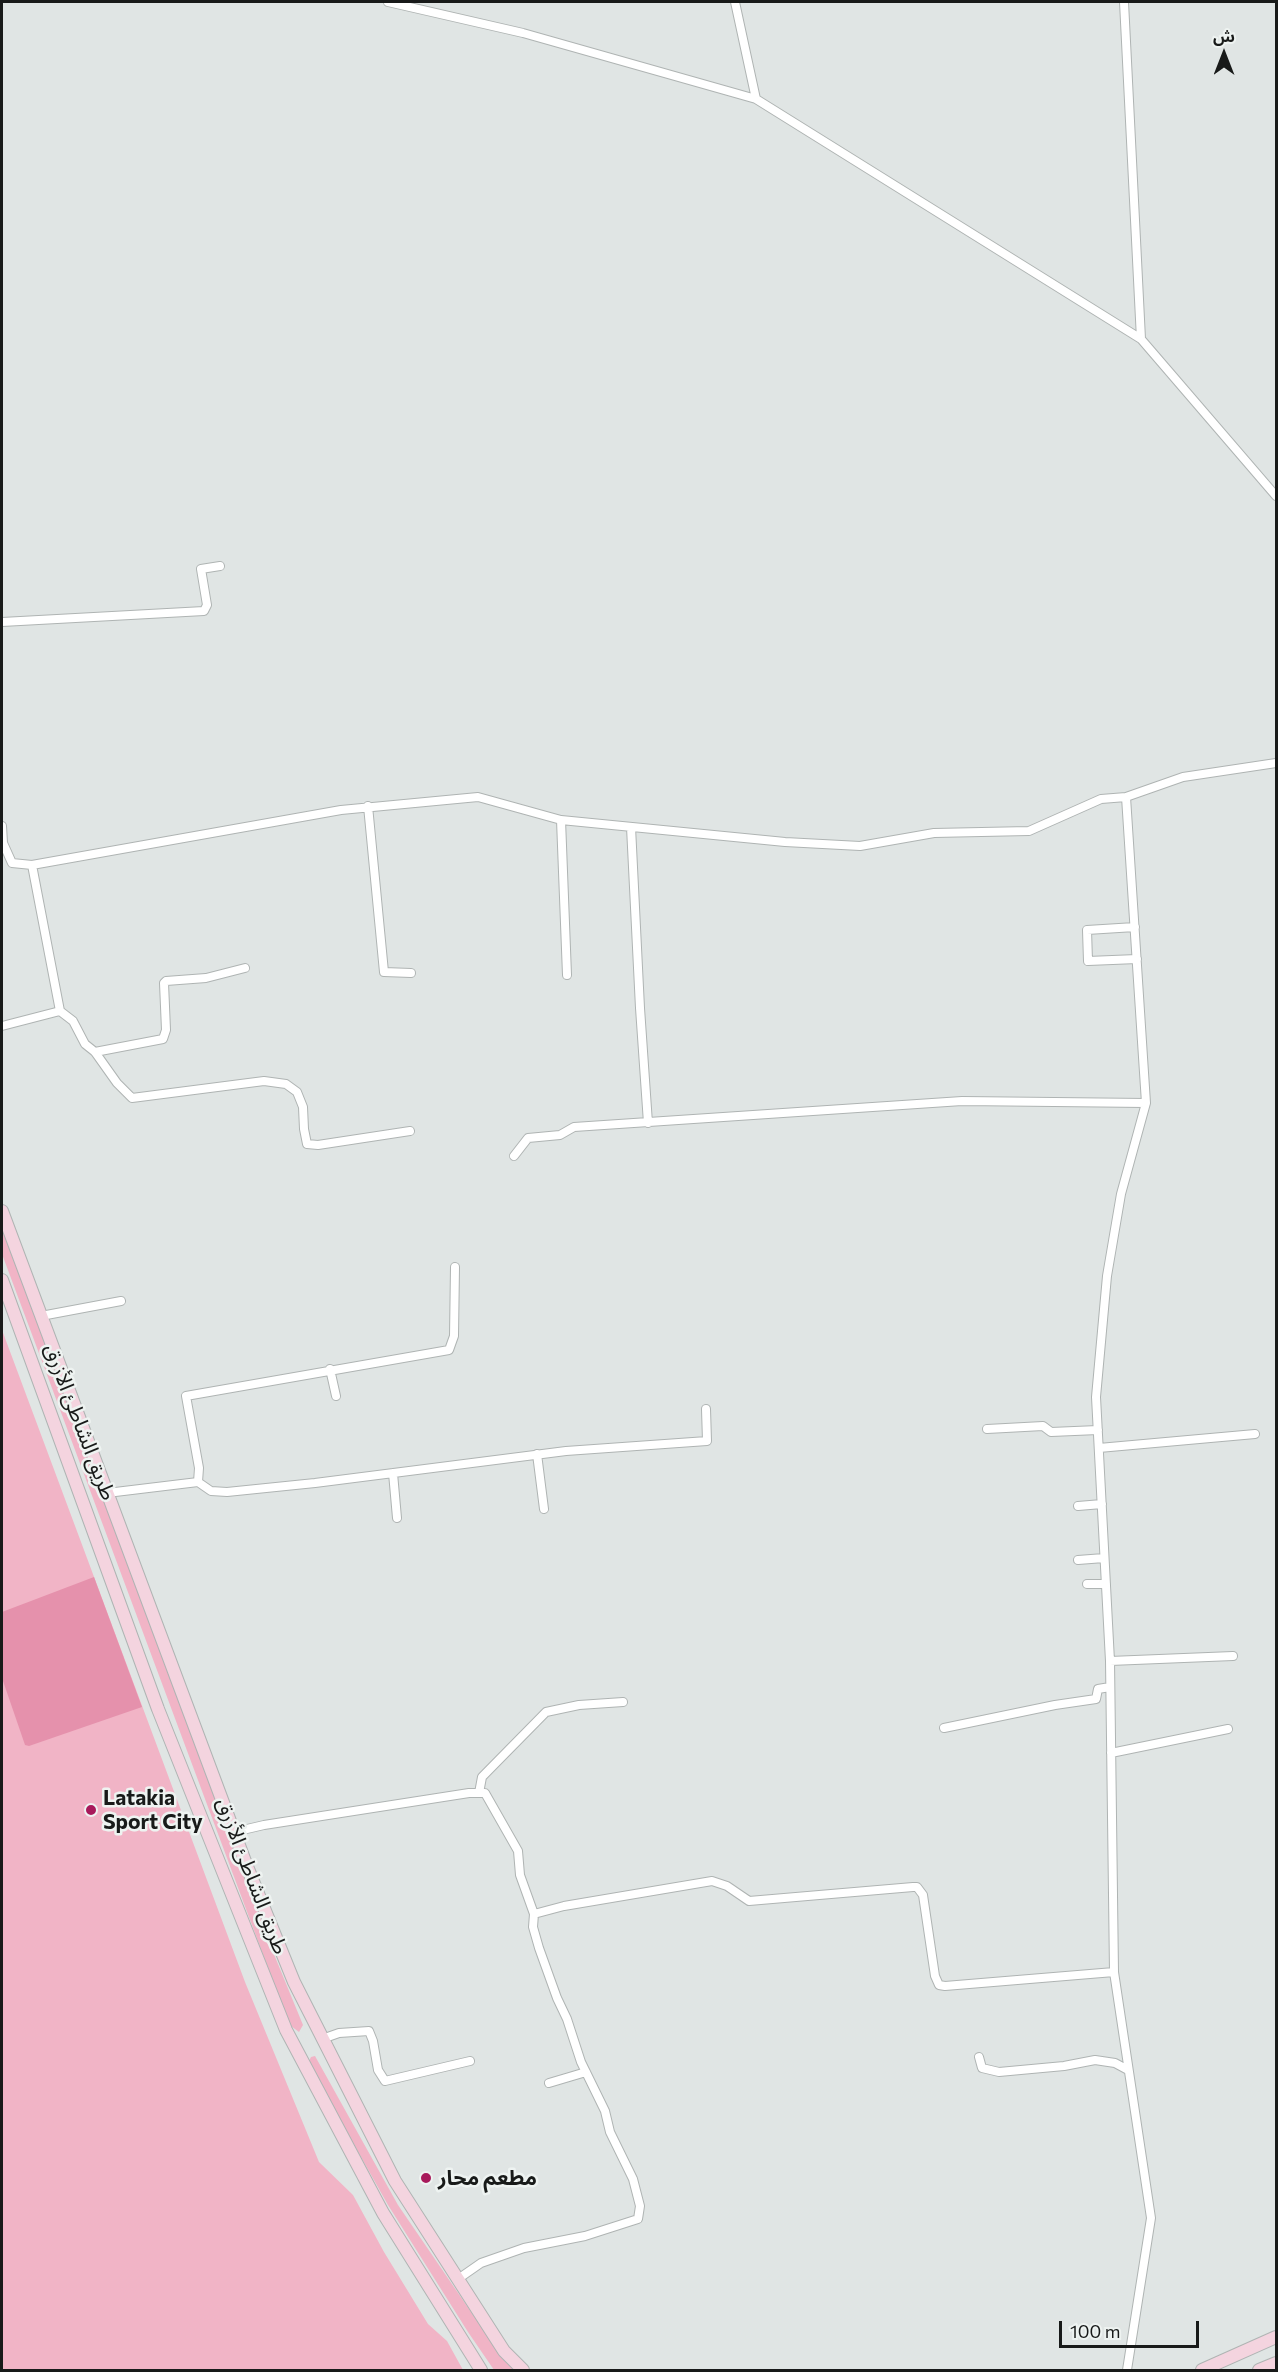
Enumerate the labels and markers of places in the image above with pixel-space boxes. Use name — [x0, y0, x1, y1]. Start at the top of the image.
place label: Latakia Sport City — [103, 1785, 203, 1835]
marker: Latakia Sport City — [84, 1803, 98, 1817]
place label: مطعم محار — [438, 2165, 537, 2191]
marker: مطعم محار — [419, 2171, 433, 2185]

